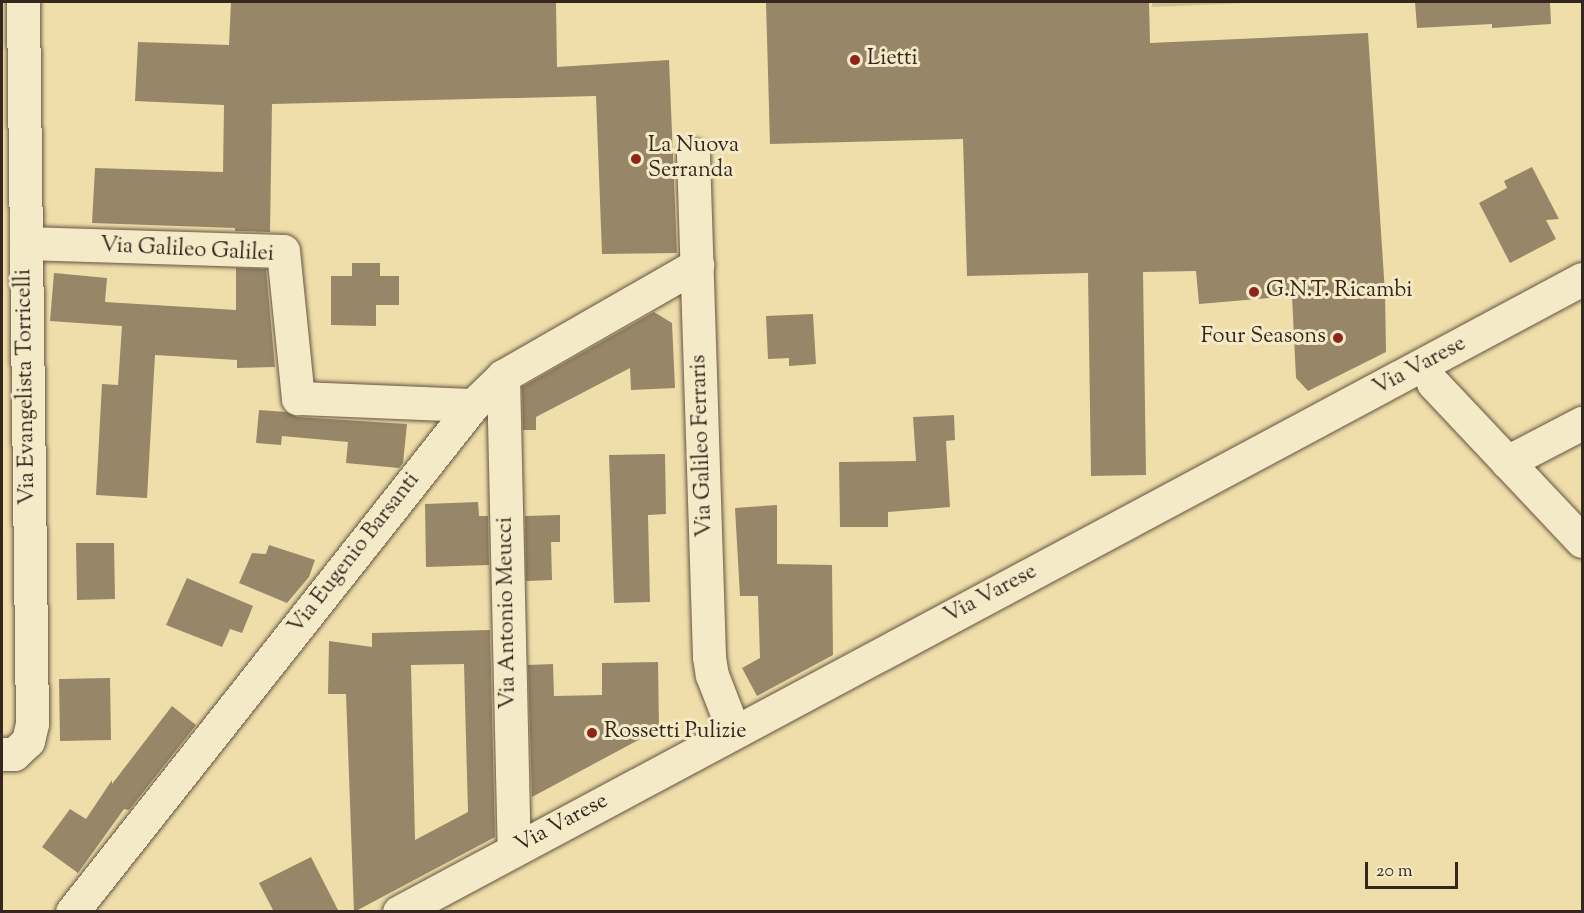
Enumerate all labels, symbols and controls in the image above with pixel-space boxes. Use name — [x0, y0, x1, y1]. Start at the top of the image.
place label: Lietti — [867, 47, 918, 73]
marker: Lietti — [848, 53, 862, 67]
place label: La Nuova Serranda — [648, 133, 739, 184]
marker: La Nuova Serranda — [629, 152, 643, 166]
street label: Via Galileo Galilei — [99, 233, 275, 269]
street label: Via Evangelista Torricelli — [12, 269, 42, 505]
place label: G.N.T. Ricambi — [1266, 279, 1412, 305]
marker: G.N.T. Ricambi — [1247, 285, 1261, 299]
place label: Four Seasons — [1201, 325, 1326, 351]
marker: Four Seasons — [1331, 331, 1345, 345]
street label: Via Varese — [1369, 332, 1471, 402]
street label: Via Galileo Ferraris — [687, 354, 719, 538]
street label: Via Eugenio Barsanti — [284, 468, 426, 640]
street label: Via Antonio Meucci — [493, 517, 523, 709]
street label: Via Varese — [940, 560, 1042, 630]
place label: Rossetti Pulizie — [604, 720, 746, 746]
marker: Rossetti Pulizie — [585, 726, 599, 740]
street label: Via Varese — [511, 789, 613, 859]
scale bar — [1368, 850, 1461, 888]
text: 20 m — [1376, 859, 1413, 885]

